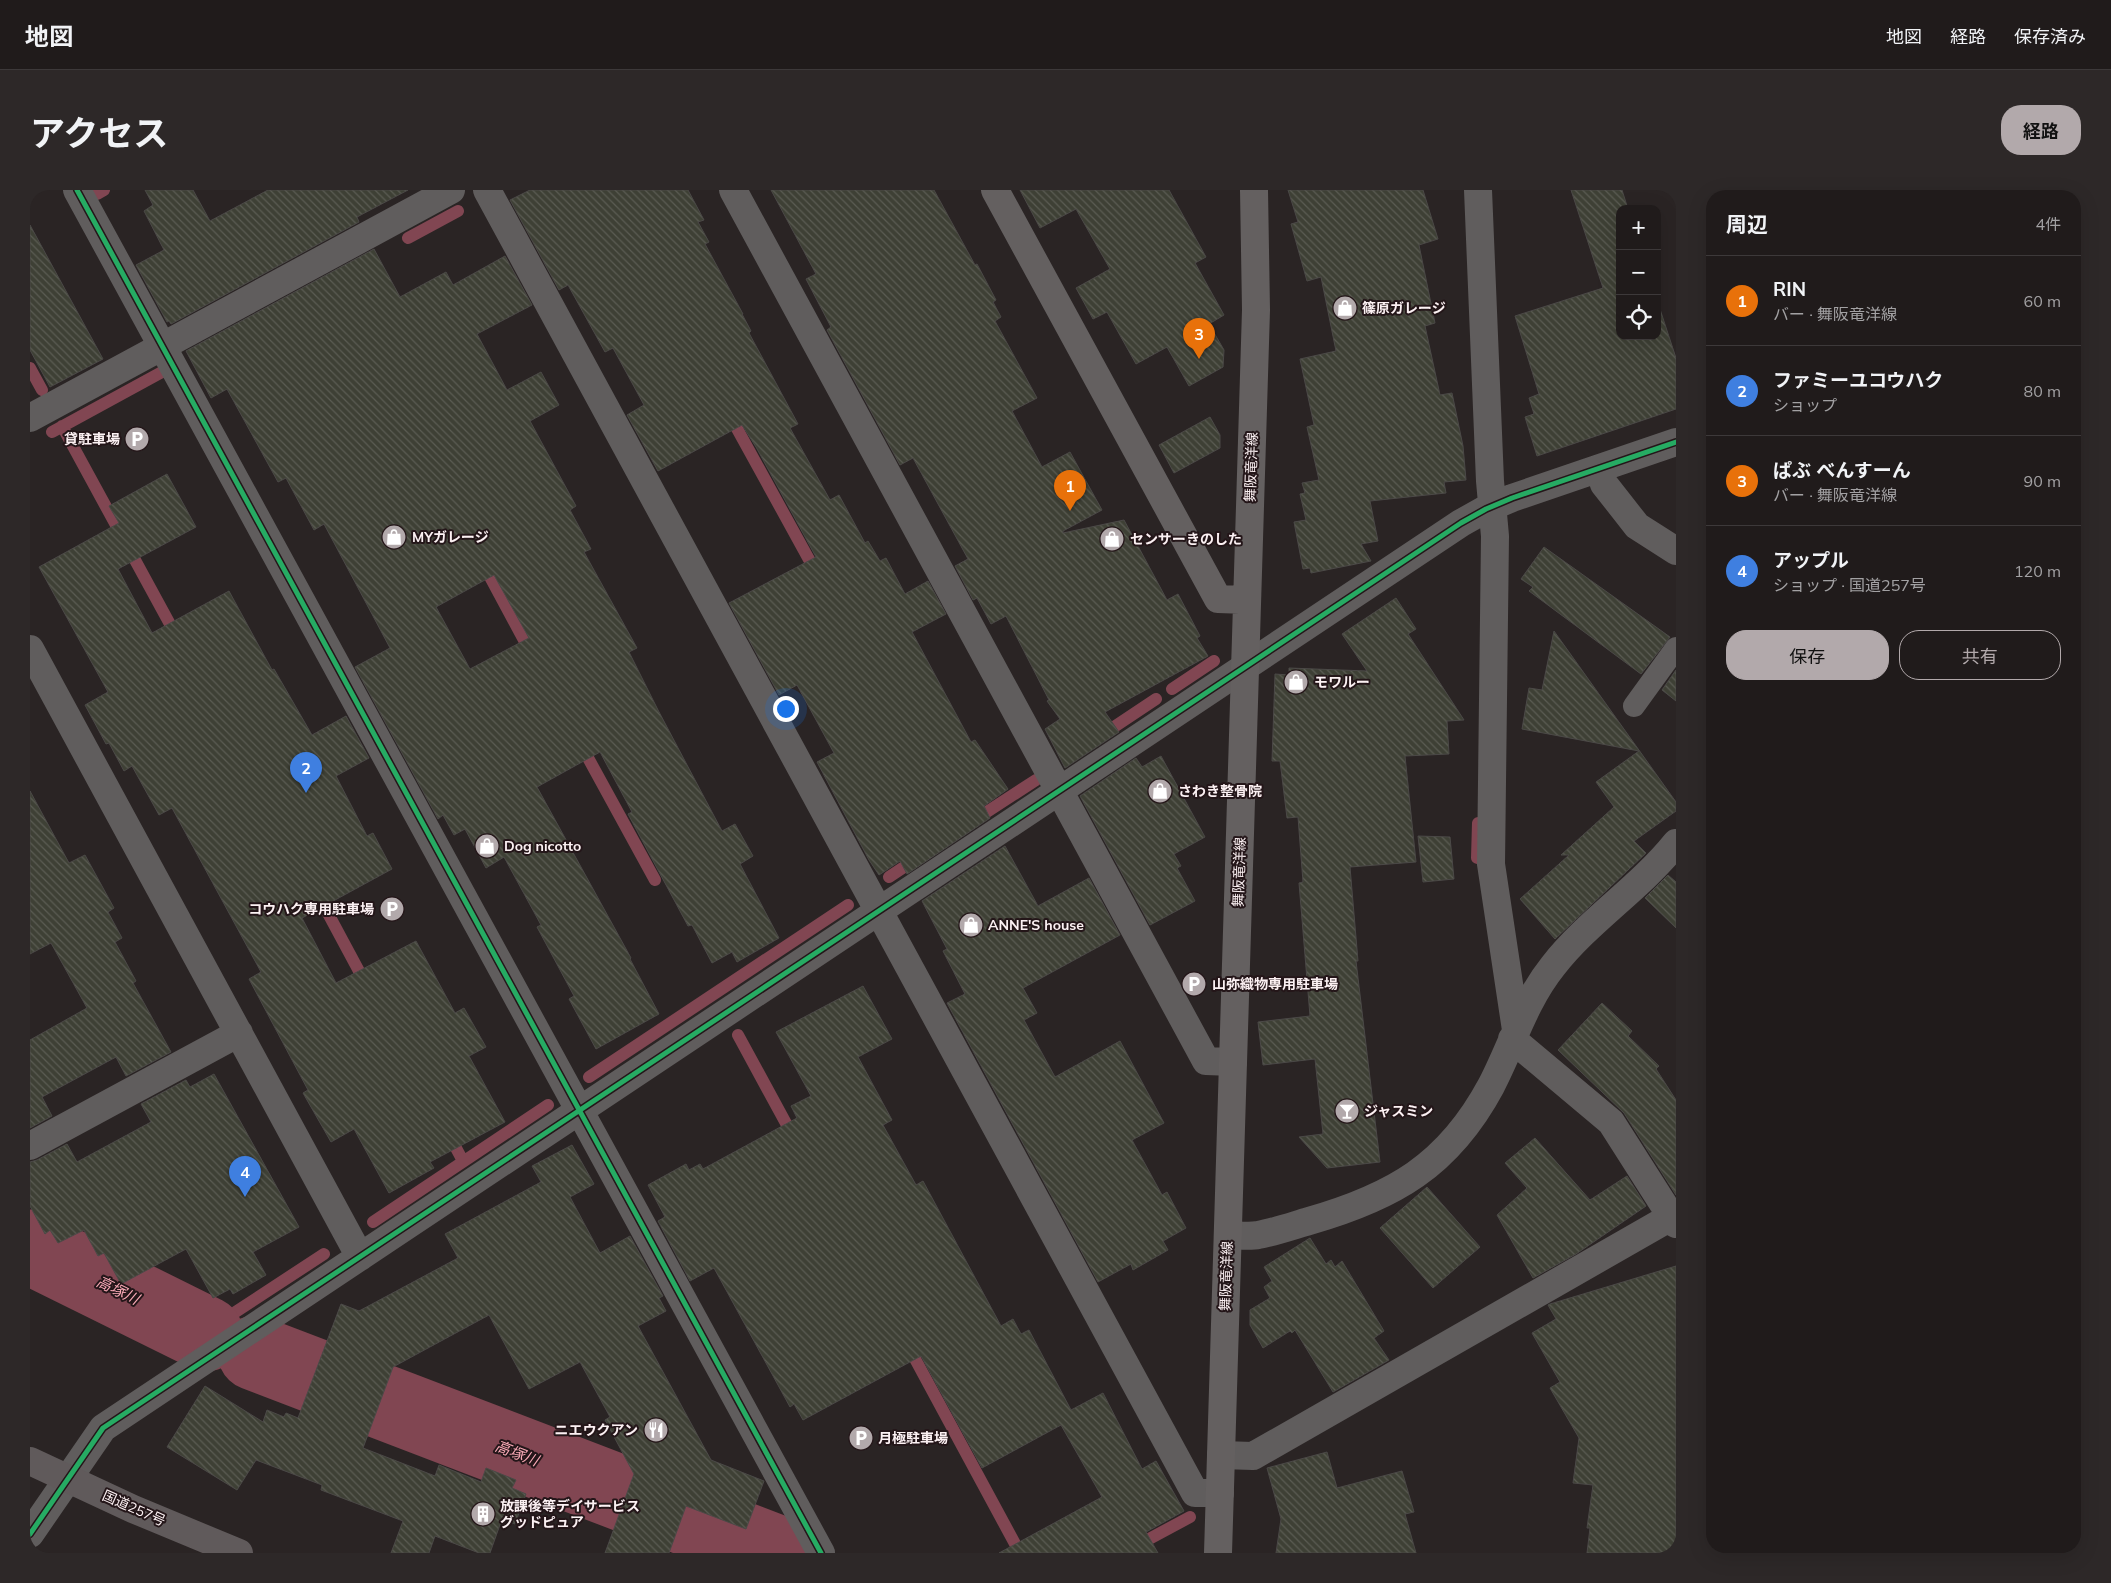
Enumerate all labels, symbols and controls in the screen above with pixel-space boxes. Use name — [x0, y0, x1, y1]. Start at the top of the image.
text: 地図 — [25, 21, 73, 51]
text: 地図 — [1886, 25, 1922, 48]
text: 経路 — [1950, 25, 1986, 48]
text: 保存済み — [2014, 25, 2086, 48]
button: 経路 — [2001, 105, 2081, 155]
text: アクセス — [30, 111, 168, 155]
map controls — [1616, 205, 1661, 340]
button: + — [1616, 205, 1661, 250]
text: 周辺 — [1726, 211, 1768, 237]
text: 4件 — [2035, 214, 2061, 234]
button: − — [1616, 250, 1661, 295]
text: RIN — [1773, 277, 1806, 301]
text: 1 — [1737, 291, 1747, 311]
text: 60 m — [2024, 291, 2061, 311]
shop icon: 篠原ガレージ — [1332, 295, 1358, 321]
button: locate — [1616, 295, 1661, 340]
place label: 篠原ガレージ — [1362, 299, 1446, 317]
text: バー · 舞阪竜洋線 — [1773, 304, 1897, 324]
pin: 3 — [1183, 318, 1215, 359]
text: ファミーユコウハク — [1773, 368, 1943, 392]
text: 2 — [1737, 381, 1747, 401]
text: 80 m — [2024, 381, 2061, 401]
text: ショップ — [1773, 395, 1837, 415]
parking icon: 貸駐車場 — [124, 426, 150, 452]
place label: 貸駐車場 — [64, 430, 120, 448]
street label: 舞阪竜洋線 — [1241, 432, 1261, 502]
text: ぱぶ べんすーん — [1773, 458, 1911, 482]
pin: 1 — [1054, 470, 1086, 511]
text: 3 — [1737, 471, 1747, 491]
text: 90 m — [2024, 471, 2061, 491]
text: バー · 舞阪竜洋線 — [1773, 485, 1897, 505]
shop icon: MYガレージ — [381, 524, 407, 550]
shop icon: センサーきのした — [1099, 526, 1125, 552]
place label: MYガレージ — [412, 528, 489, 546]
place label: センサーきのした — [1130, 530, 1242, 548]
text: アップル — [1773, 548, 1849, 572]
text: 4 — [1737, 561, 1747, 581]
text: 120 m — [2014, 561, 2061, 581]
text: ショップ · 国道257号 — [1773, 575, 1926, 595]
button: 保存 — [1726, 630, 1889, 680]
button: 共有 — [1899, 630, 2061, 680]
shop icon: モワルー — [1283, 669, 1309, 695]
place label: モワルー — [1314, 673, 1370, 691]
your location — [773, 696, 799, 722]
pin: 2 — [290, 752, 322, 793]
shop icon: さわき整骨院 — [1147, 778, 1173, 804]
place label: さわき整骨院 — [1178, 782, 1262, 800]
shop icon: Dog nicotto — [474, 833, 500, 859]
place label: Dog nicotto — [504, 837, 581, 855]
street label: 舞阪竜洋線 — [1229, 837, 1249, 907]
parking icon: コウハク専用駐車場 — [379, 896, 405, 922]
place label: コウハク専用駐車場 — [249, 900, 374, 918]
shop icon: ANNE'S house — [958, 912, 984, 938]
place label: ANNE'S house — [988, 916, 1084, 934]
parking icon: 山弥織物専用駐車場 — [1181, 971, 1207, 997]
place label: 山弥織物専用駐車場 — [1212, 975, 1338, 993]
bar icon: ジャスミン — [1334, 1098, 1360, 1124]
place label: ジャスミン — [1364, 1102, 1433, 1120]
pin: 4 — [229, 1156, 261, 1197]
street label: 舞阪竜洋線 — [1216, 1241, 1236, 1311]
water label: 高塚川 — [94, 1272, 144, 1309]
restaurant icon: ニエウクアン — [643, 1417, 669, 1443]
place label: ニエウクアン — [555, 1421, 638, 1439]
parking icon: 月極駐車場 — [848, 1425, 874, 1451]
place label: 月極駐車場 — [878, 1429, 948, 1447]
water label: 高塚川 — [493, 1436, 543, 1471]
street label: 国道257号 — [100, 1486, 168, 1530]
place label: 放課後等デイサービス グッドピュア — [500, 1497, 640, 1531]
building icon: 放課後等デイサービス グッドピュア — [470, 1501, 496, 1527]

